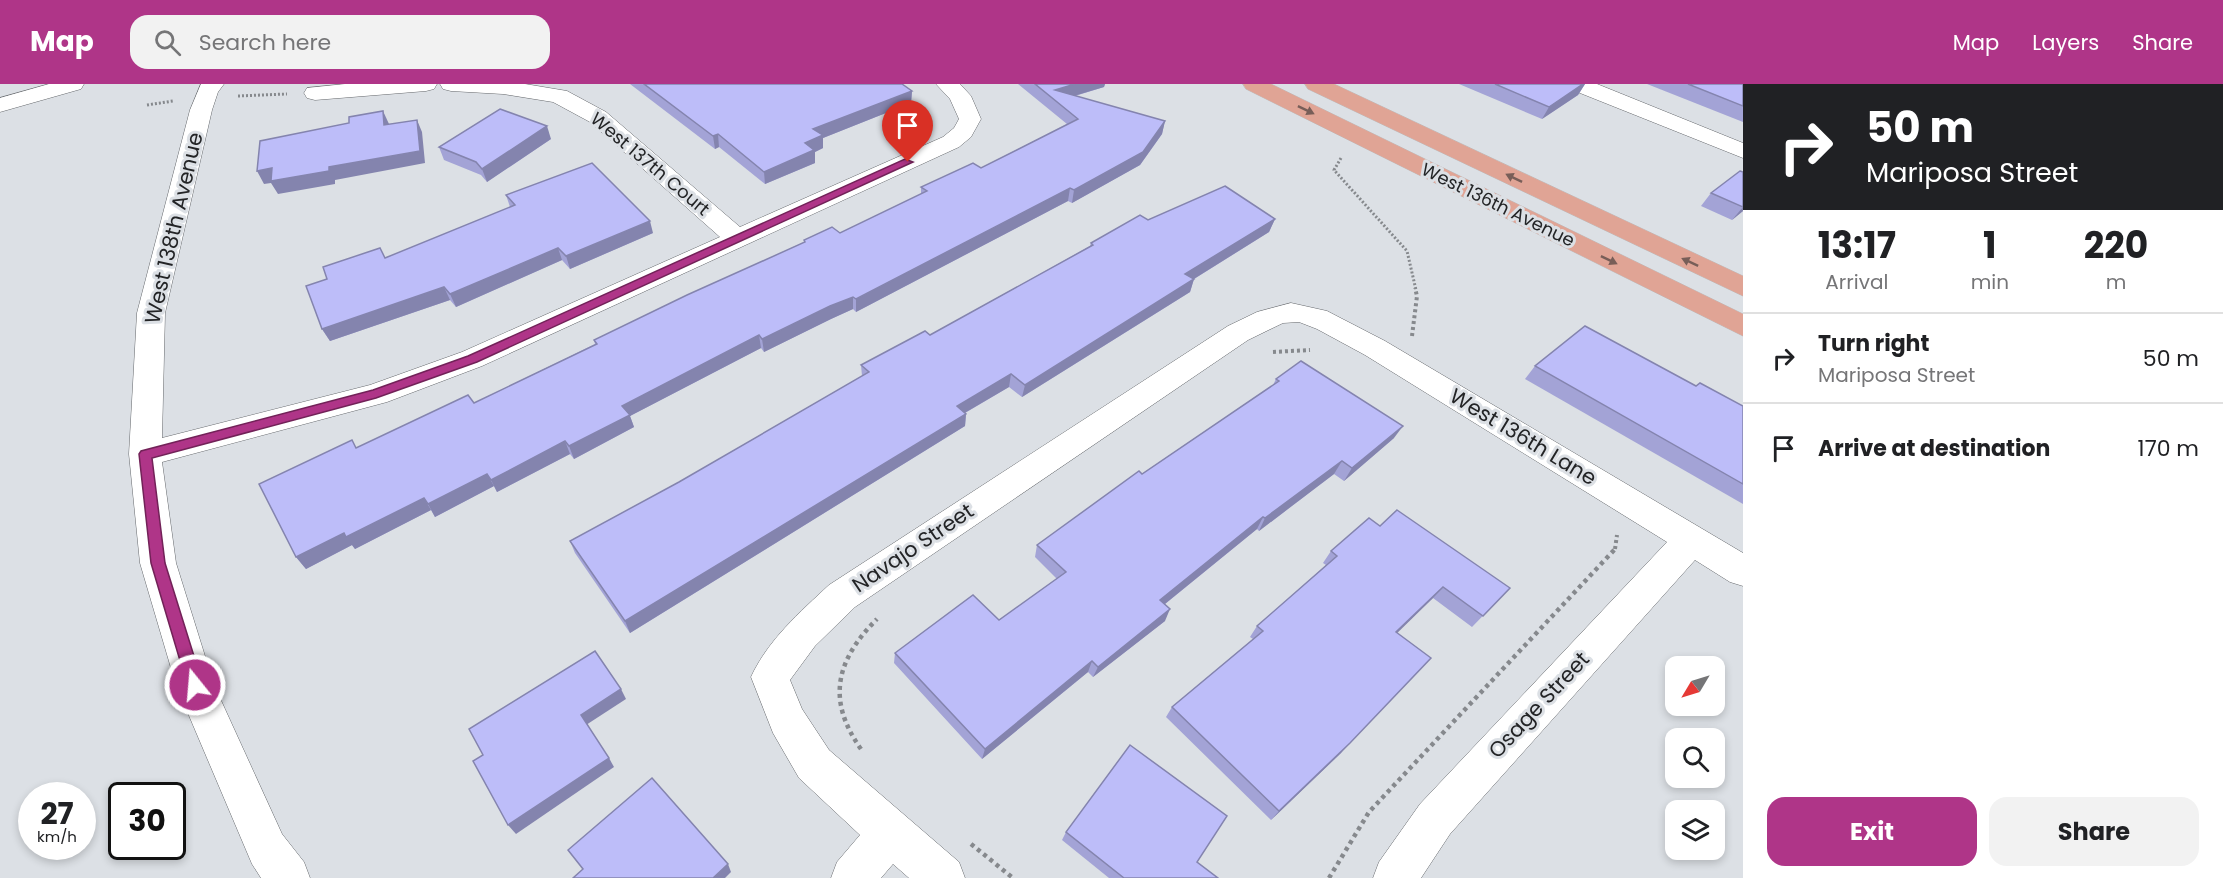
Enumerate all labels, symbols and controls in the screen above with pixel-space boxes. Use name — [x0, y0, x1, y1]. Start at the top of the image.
search box — [130, 15, 550, 69]
text: Map — [30, 22, 94, 61]
icon: search — [151, 26, 184, 59]
text: Search here — [199, 27, 331, 58]
text: Map — [1953, 28, 1999, 57]
text: Layers — [2032, 28, 2099, 57]
text: Share — [2132, 28, 2193, 57]
text: 50 m — [1866, 98, 1974, 157]
pin — [882, 100, 933, 162]
one-way arrow — [1298, 105, 1315, 115]
street label: West 137th Court — [585, 106, 715, 221]
icon: right — [1767, 108, 1845, 186]
icon: arrive — [891, 109, 924, 142]
street label: West 138th Avenue — [137, 129, 210, 326]
text: Mariposa Street — [1866, 154, 2078, 191]
street label: West 136th Avenue — [1417, 157, 1579, 253]
one-way arrow — [1506, 174, 1523, 183]
text: 13:17 — [1818, 220, 1896, 271]
text: 1 — [1983, 220, 1997, 271]
text: 220 — [2084, 220, 2148, 271]
one-way arrow — [1601, 256, 1618, 265]
one-way arrow — [1682, 257, 1699, 266]
text: Arrival — [1825, 268, 1888, 296]
text: min — [1971, 268, 2009, 296]
text: m — [2106, 268, 2126, 296]
text: Turn right — [1818, 328, 1929, 359]
icon: right — [1767, 342, 1800, 375]
text: 50 m — [2143, 343, 2199, 374]
text: Mariposa Street — [1818, 361, 1975, 389]
street label: West 136th Lane — [1444, 381, 1602, 492]
icon: arrive — [1767, 432, 1800, 465]
text: Arrive at destination — [1818, 433, 2050, 464]
text: 170 m — [2138, 433, 2199, 464]
street label: Navajo Street — [846, 496, 979, 599]
street label: Osage Street — [1482, 645, 1596, 764]
position arrow — [163, 653, 227, 717]
north arrow — [1665, 656, 1725, 716]
map controls — [1665, 656, 1725, 860]
button: search — [1665, 728, 1725, 788]
speed limit sign: 30 — [108, 782, 186, 860]
text: 27 — [40, 792, 74, 835]
button: Exit — [1767, 797, 1977, 866]
button: Share — [1989, 797, 2199, 866]
button: layers — [1665, 800, 1725, 860]
text: km/h — [37, 826, 77, 847]

